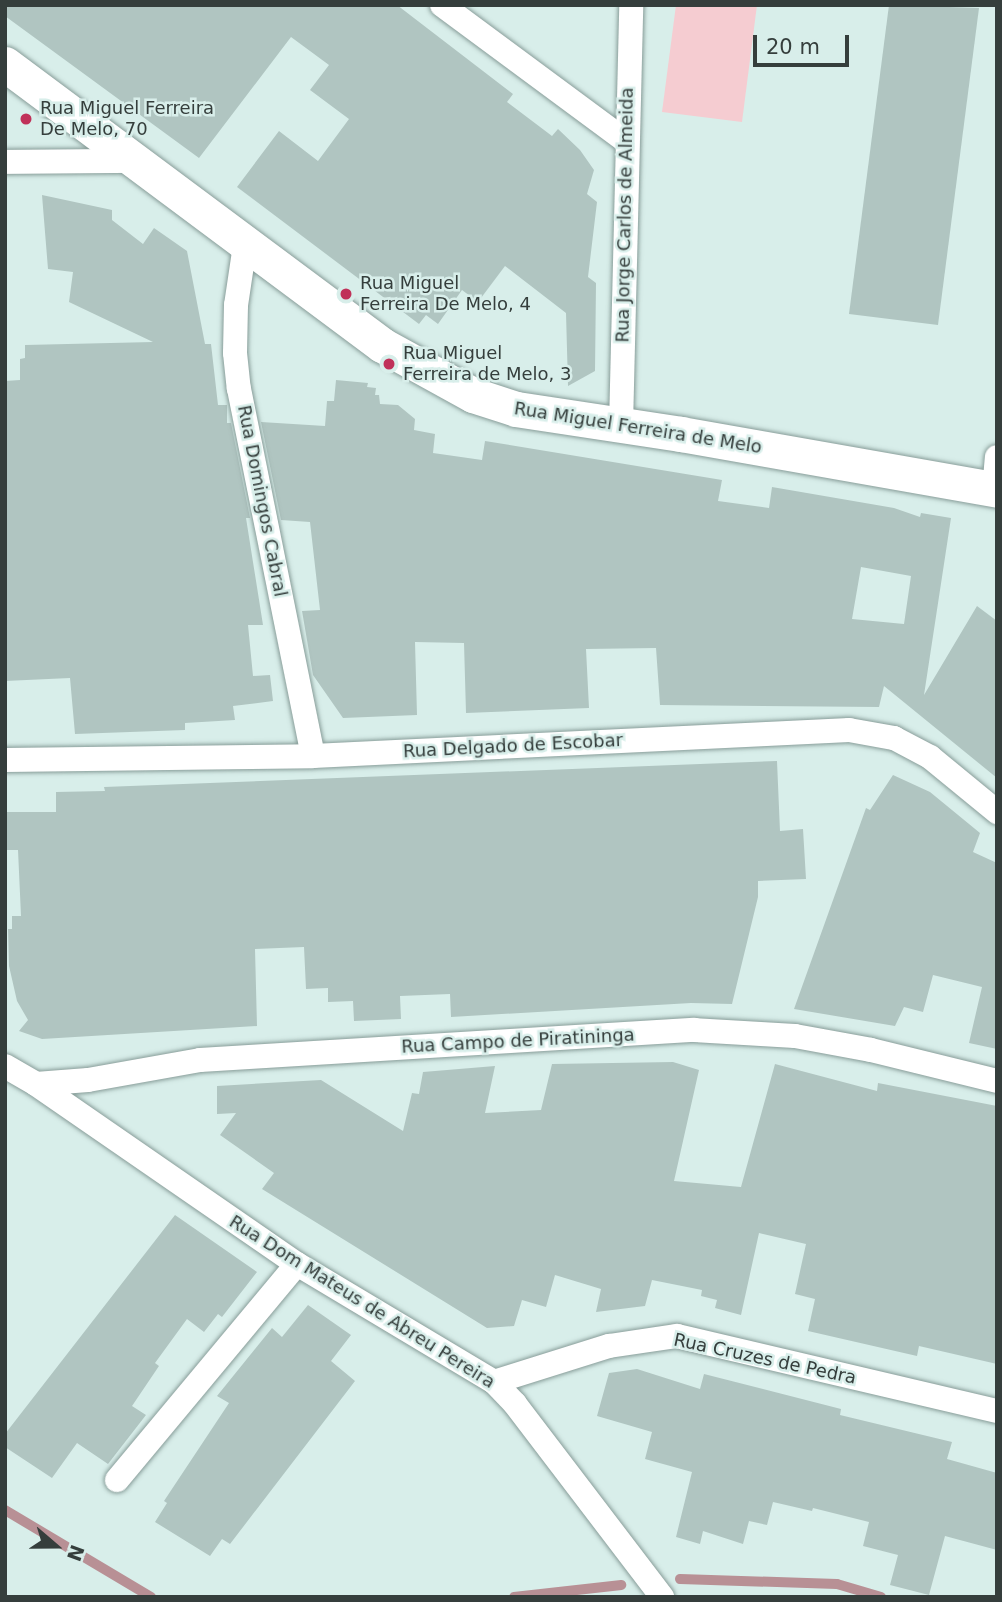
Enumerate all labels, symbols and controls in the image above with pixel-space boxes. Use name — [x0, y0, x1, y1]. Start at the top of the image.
scale bar — [757, 21, 853, 65]
text: 20 m — [766, 35, 820, 59]
street label: Rua Jorge Carlos de Almeida — [612, 87, 638, 343]
place label: Rua Miguel Ferreira De Melo, 70 — [40, 98, 214, 140]
marker: Rua Miguel Ferreira De Melo, 70 — [18, 111, 34, 127]
place label: Rua Miguel Ferreira De Melo, 4 — [360, 273, 531, 316]
marker: Rua Miguel Ferreira De Melo, 4 — [338, 286, 354, 302]
place label: Rua Miguel Ferreira de Melo, 3 — [403, 343, 571, 386]
marker: Rua Miguel Ferreira de Melo, 3 — [381, 356, 397, 372]
street label: Rua Miguel Ferreira de Melo — [513, 398, 763, 458]
street label: Rua Domingos Cabral — [233, 403, 291, 599]
street label: Rua Delgado de Escobar — [403, 729, 623, 763]
street label: Rua Campo de Piratininga — [401, 1024, 635, 1058]
street label: Rua Dom Mateus de Abreu Pereira — [225, 1211, 499, 1393]
street label: Rua Cruzes de Pedra — [672, 1329, 858, 1389]
north arrow — [21, 1511, 91, 1581]
text: N — [63, 1542, 89, 1564]

